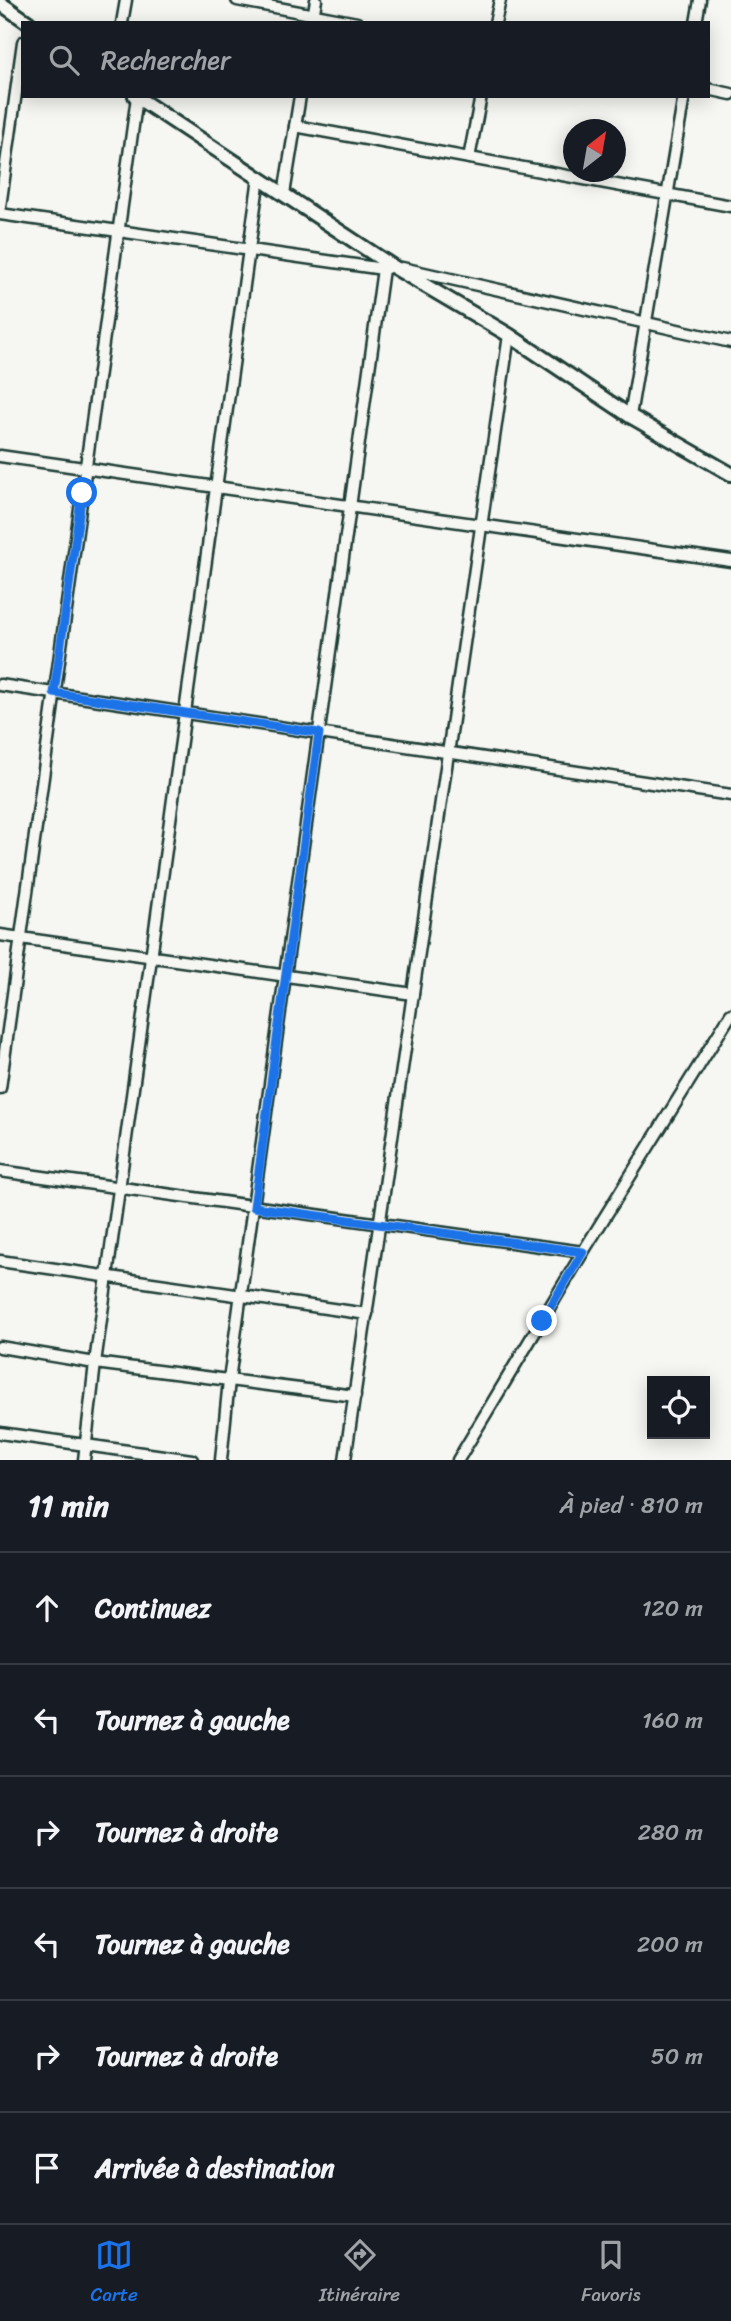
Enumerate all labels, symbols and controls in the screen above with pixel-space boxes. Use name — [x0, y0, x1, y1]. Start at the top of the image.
search box — [21, 21, 710, 98]
text: Rechercher — [101, 37, 231, 83]
icon: search — [45, 41, 83, 79]
north arrow — [563, 119, 626, 182]
route start — [66, 477, 97, 508]
route end — [526, 1305, 557, 1336]
map controls — [647, 1376, 710, 1439]
button: locate — [647, 1376, 710, 1439]
text: 11 min — [28, 1479, 109, 1533]
text: À pied · 810 m — [559, 1485, 703, 1526]
text: Continuez — [95, 1585, 211, 1631]
text: 120 m — [642, 1588, 703, 1629]
icon: ahead — [28, 1589, 66, 1627]
text: Tournez à gauche — [95, 1697, 290, 1743]
text: 160 m — [642, 1700, 703, 1741]
icon: left — [28, 1701, 66, 1739]
text: Tournez à droite — [95, 1809, 278, 1855]
text: 280 m — [638, 1812, 703, 1853]
icon: right — [28, 1813, 66, 1851]
text: Tournez à gauche — [95, 1921, 290, 1967]
text: 200 m — [637, 1924, 703, 1965]
icon: left — [28, 1925, 66, 1963]
text: Tournez à droite — [95, 2033, 278, 2079]
text: 50 m — [651, 2036, 703, 2077]
icon: right — [28, 2037, 66, 2075]
text: Arrivée à destination — [95, 2145, 335, 2191]
icon: arrive — [28, 2149, 66, 2187]
tab: Carte — [91, 2236, 138, 2311]
tab: Itinéraire — [319, 2236, 400, 2311]
tab: Favoris — [581, 2236, 640, 2311]

